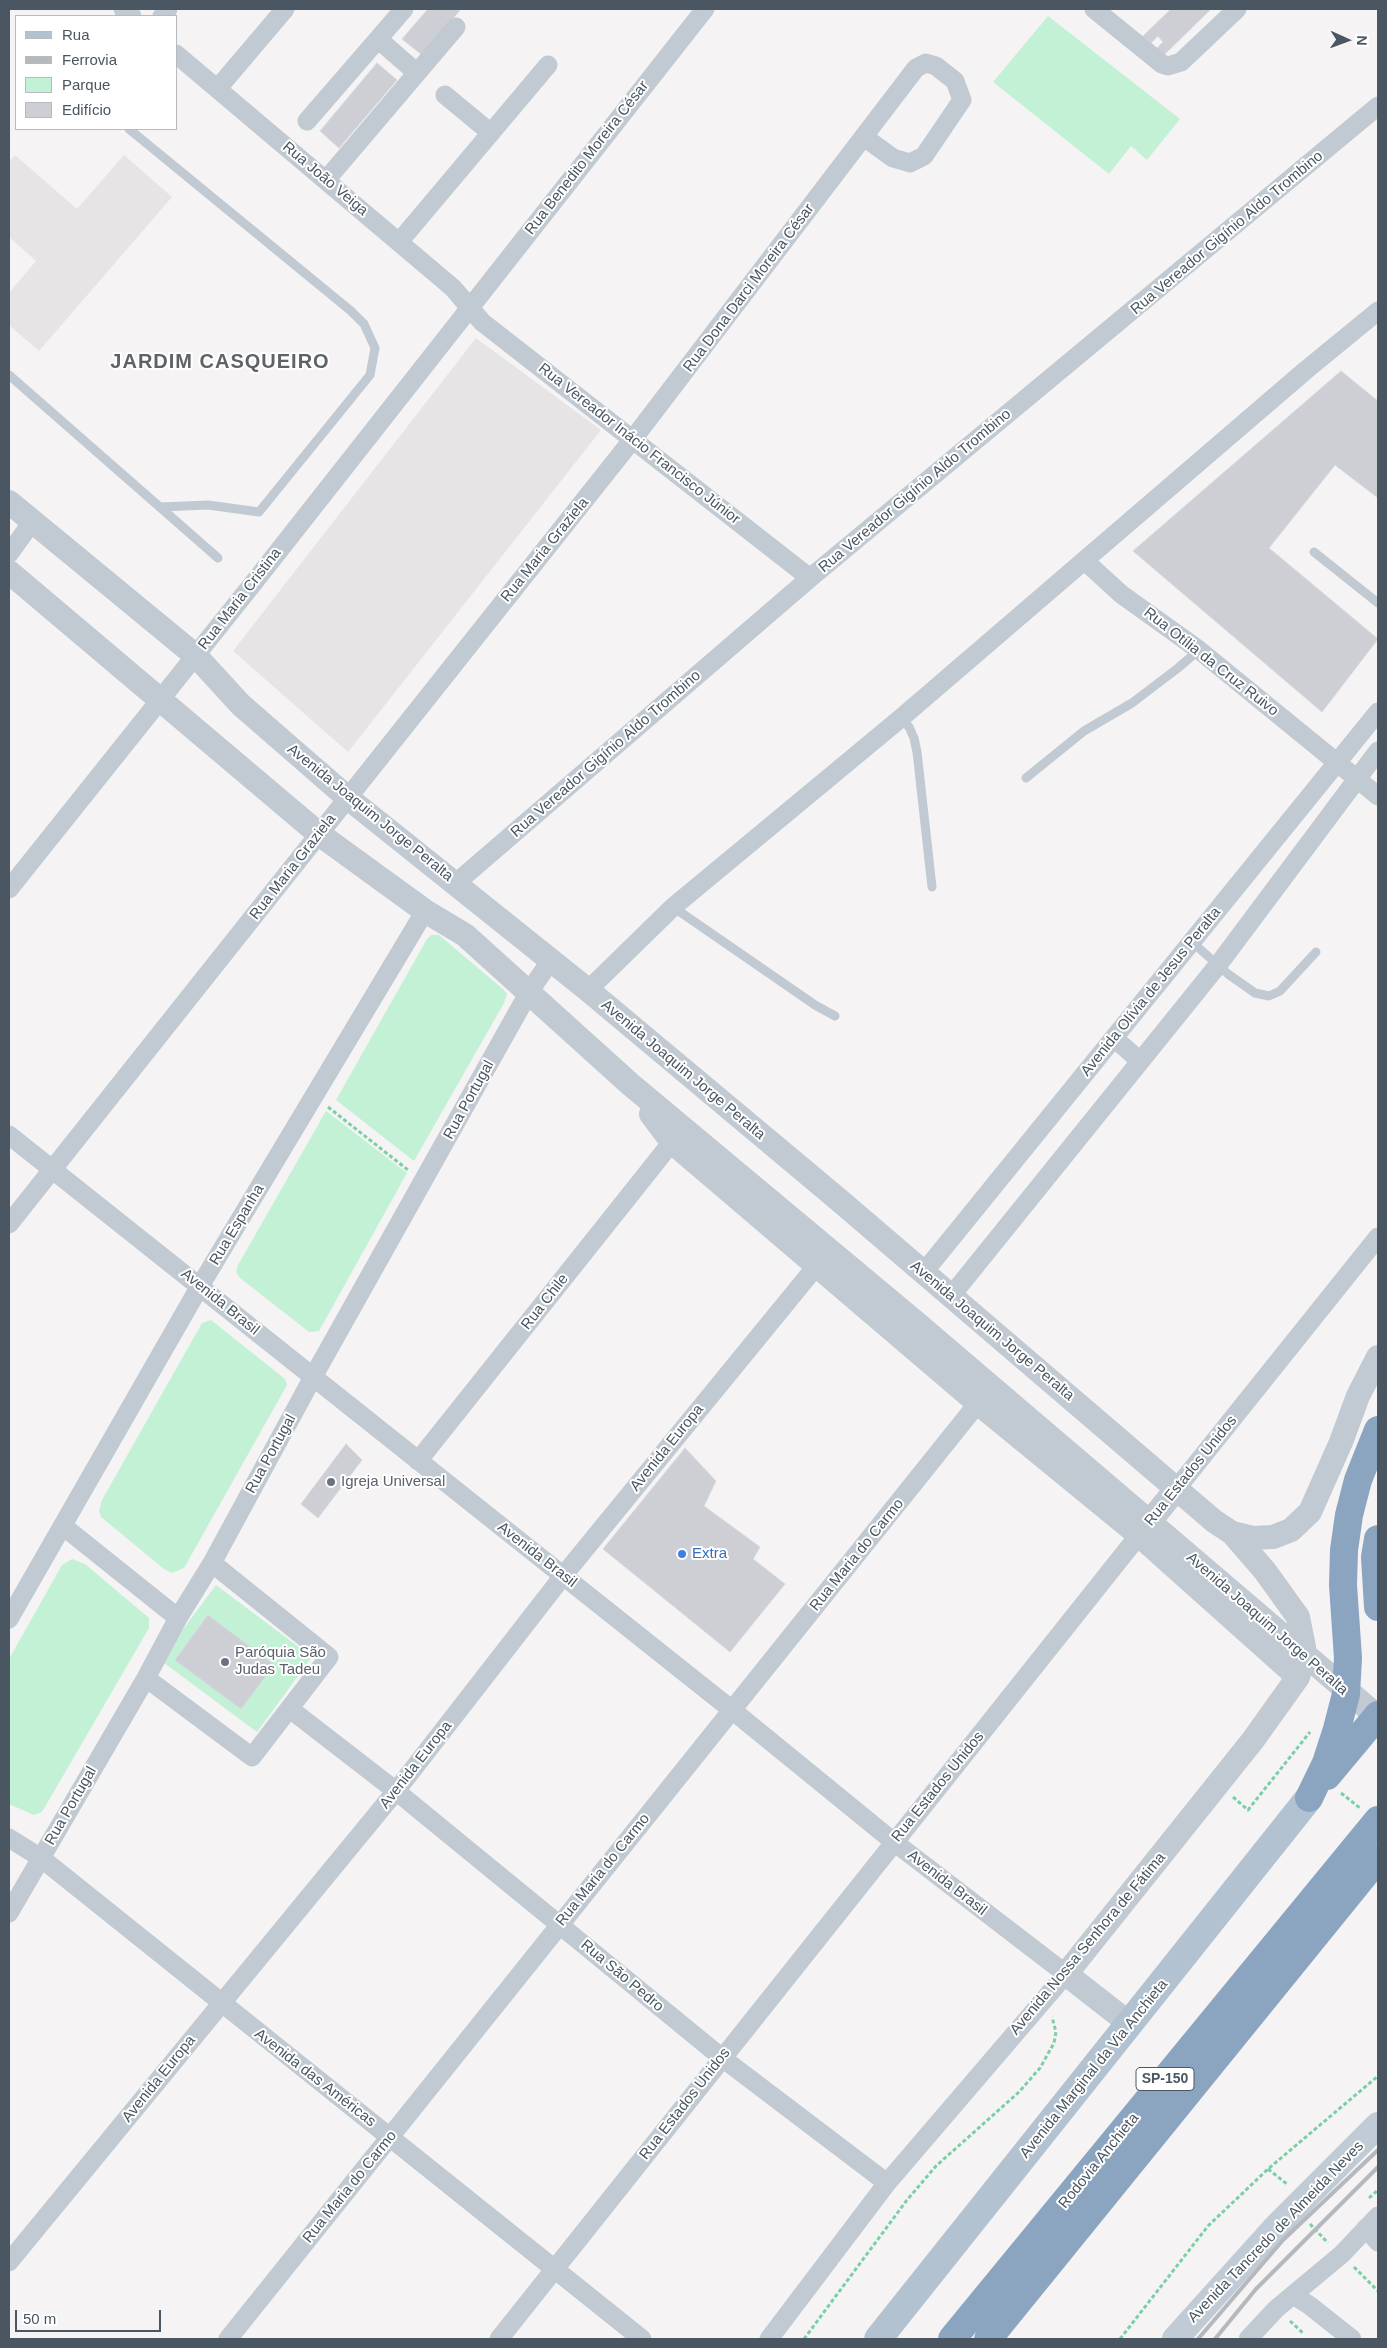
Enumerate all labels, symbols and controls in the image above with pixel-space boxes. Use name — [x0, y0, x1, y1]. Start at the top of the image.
legend — [15, 15, 178, 130]
north arrow — [1322, 15, 1372, 65]
text: Rua — [62, 26, 90, 43]
text: N — [1354, 35, 1370, 46]
text: Ferrovia — [62, 51, 117, 68]
text: Parque — [62, 76, 110, 93]
street label: Rua Benedito Moreira César — [521, 78, 653, 238]
text: Edifício — [62, 101, 111, 118]
street label: Rua João Veiga — [279, 138, 371, 220]
street label: Rua Vereador Gigínio Aldo Trombino — [1127, 147, 1327, 319]
street label: Rua Dona Darci Moreira César — [680, 200, 818, 376]
district label: JARDIM CASQUEIRO — [108, 350, 332, 374]
street label: Rua Vereador Inácio Francisco Júnior — [535, 360, 743, 528]
street label: Rua Vereador Gigínio Aldo Trombino — [815, 405, 1015, 577]
street label: Rua Maria Graziela — [497, 494, 593, 606]
street label: Rua Maria Cristina — [195, 545, 285, 653]
street label: Rua Otília da Cruz Ruivo — [1140, 604, 1282, 720]
street label: Rua Vereador Gigínio Aldo Trombino — [507, 667, 705, 841]
street label: Avenida Joaquim Jorge Peralta — [283, 740, 457, 886]
street label: Rua Maria Graziela — [246, 811, 340, 923]
street label: Avenida Olívia de Jesus Peralta — [1077, 904, 1225, 1080]
street label: Avenida Joaquim Jorge Peralta — [597, 996, 769, 1144]
street label: Rua Portugal — [440, 1057, 498, 1143]
street label: Rua Espanha — [206, 1181, 268, 1269]
street label: Avenida Joaquim Jorge Peralta — [906, 1257, 1078, 1405]
street label: Avenida Brasil — [177, 1265, 263, 1339]
street label: Rua Chile — [518, 1271, 572, 1333]
street label: Avenida Europa — [627, 1401, 707, 1495]
street label: Rua Portugal — [242, 1411, 300, 1497]
street label: Rua Estados Unidos — [1141, 1412, 1241, 1530]
place label: Igreja Universal — [341, 1473, 445, 1491]
marker: Igreja Universal — [325, 1476, 337, 1488]
street label: Rua Maria do Carmo — [806, 1495, 908, 1615]
street label: Avenida Brasil — [494, 1518, 580, 1592]
place label: Extra — [692, 1545, 727, 1563]
marker: Extra — [676, 1548, 688, 1560]
street label: Avenida Joaquim Jorge Peralta — [1183, 1549, 1351, 1699]
place label: Paróquia São Judas Tadeu — [235, 1644, 326, 1679]
marker: Paróquia São Judas Tadeu — [219, 1656, 231, 1668]
street label: Avenida Europa — [376, 1718, 456, 1812]
street label: Rua Estados Unidos — [888, 1728, 988, 1846]
street label: Rua Portugal — [41, 1764, 101, 1848]
street label: Rua Maria do Carmo — [552, 1810, 654, 1930]
street label: Avenida Brasil — [904, 1846, 990, 1920]
street label: Avenida Nossa Senhora de Fátima — [1006, 1849, 1170, 2039]
street label: Rua São Pedro — [577, 1936, 667, 2016]
street label: Avenida Marginal da Via Anchieta — [1016, 1976, 1172, 2162]
street label: Avenida das Américas — [251, 2025, 379, 2131]
street label: Avenida Europa — [119, 2032, 199, 2126]
street label: Rua Estados Unidos — [636, 2045, 734, 2163]
road number: SP-150 — [1136, 2068, 1194, 2090]
street label: Rodovia Anchieta — [1055, 2110, 1143, 2212]
street label: Rua Maria do Carmo — [299, 2127, 401, 2247]
street label: Avenida Tancredo de Almeida Neves — [1184, 2137, 1368, 2327]
scale bar — [18, 2300, 164, 2332]
text: 50 m — [23, 2310, 56, 2327]

